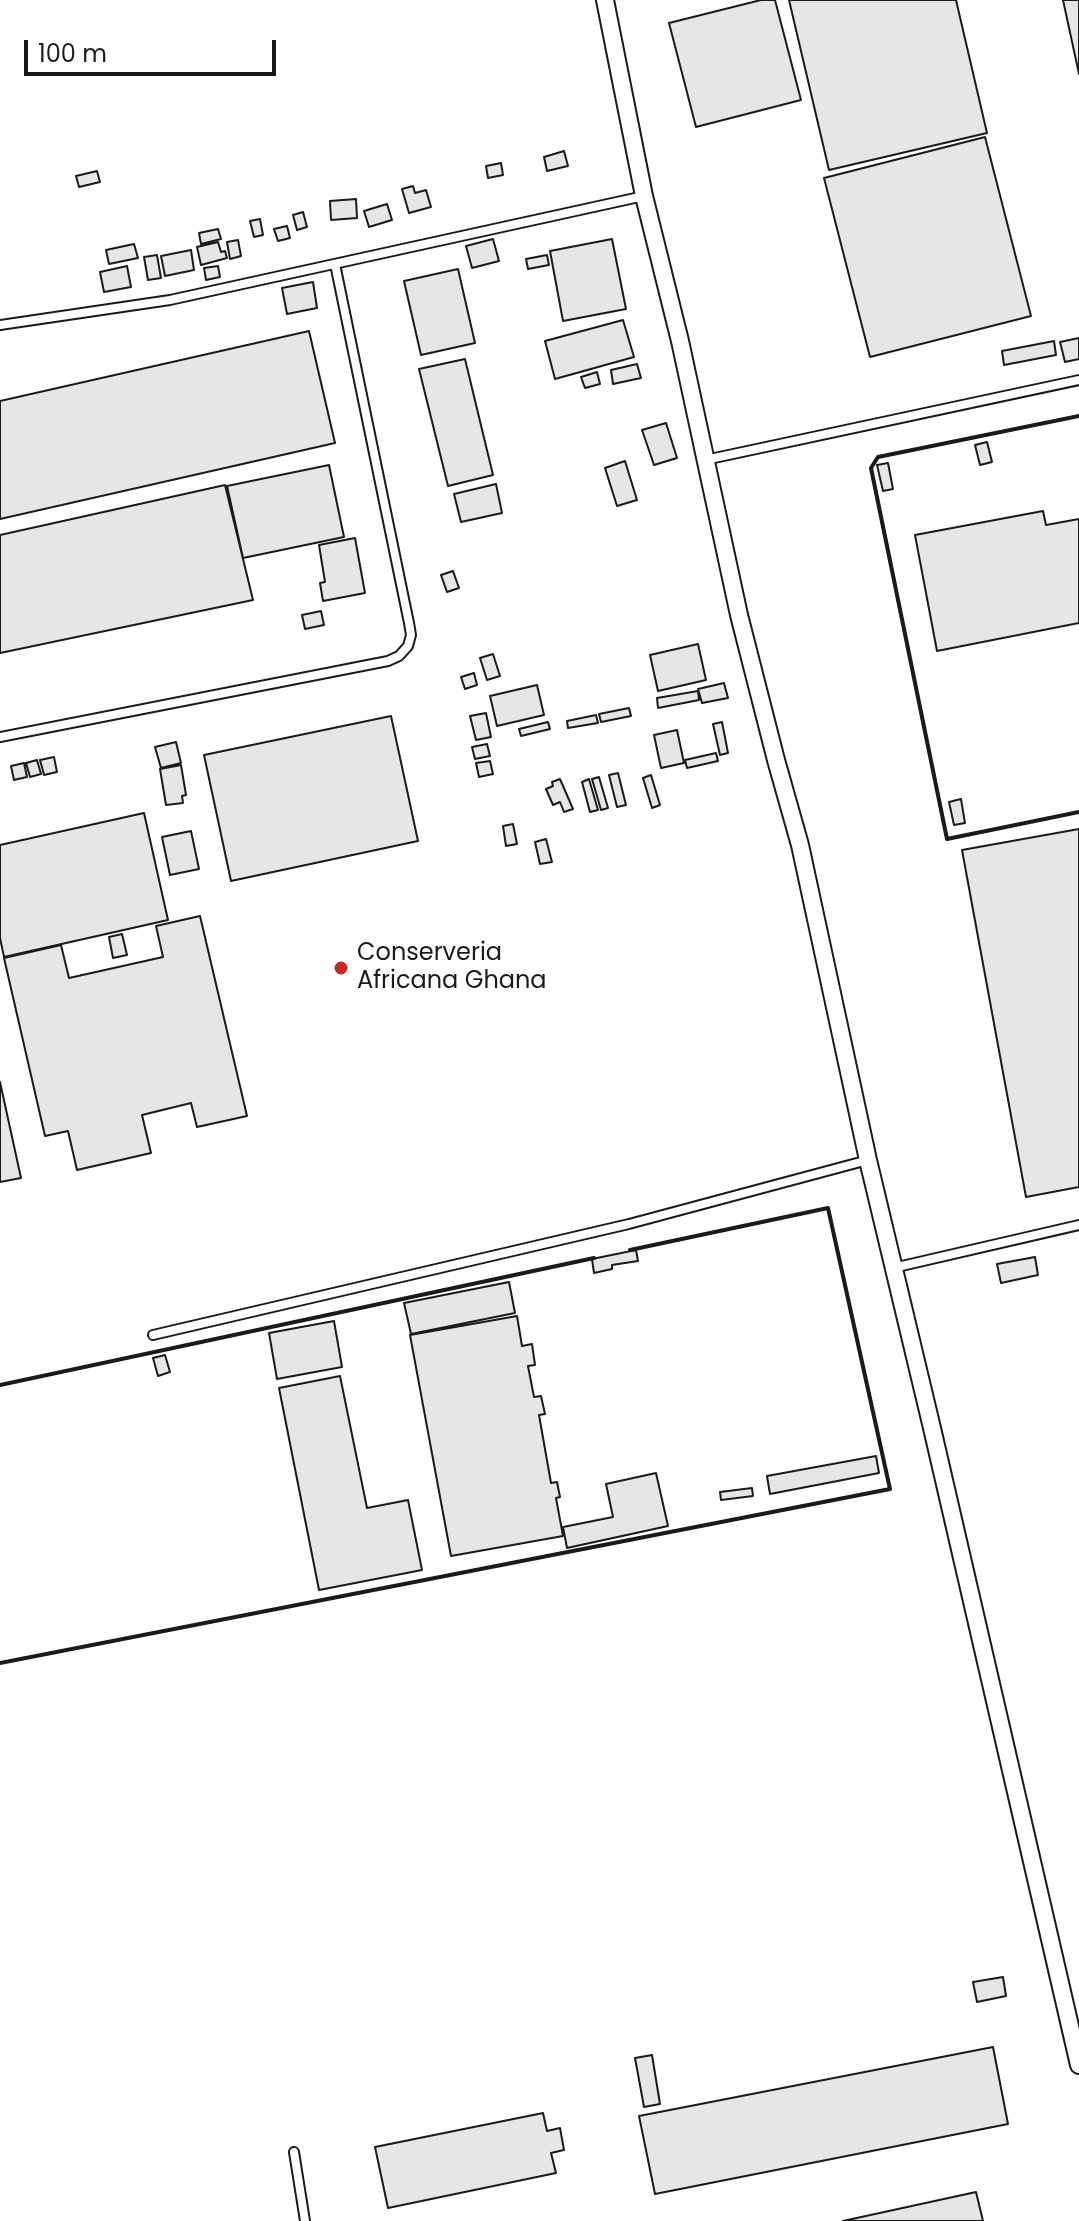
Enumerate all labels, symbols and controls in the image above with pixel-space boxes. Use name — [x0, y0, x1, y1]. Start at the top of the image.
scale bar — [28, 24, 280, 74]
text: 100 m — [38, 37, 107, 70]
place label: Conserveria Africana Ghana — [357, 940, 547, 996]
marker: Conserveria Africana Ghana — [332, 959, 350, 977]

